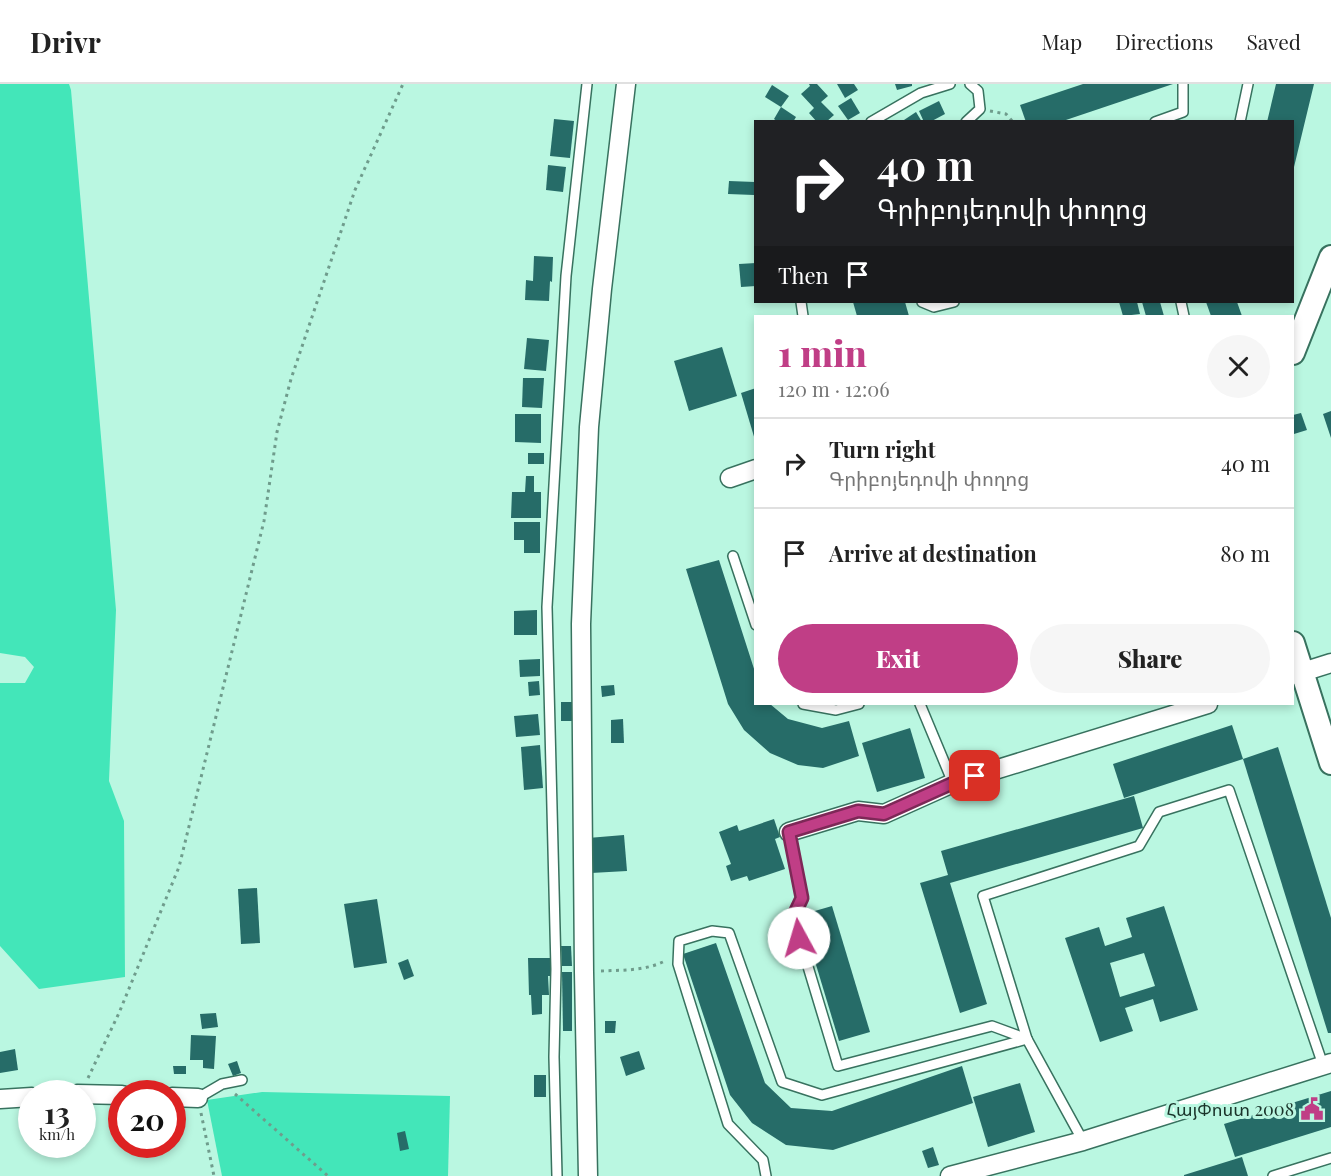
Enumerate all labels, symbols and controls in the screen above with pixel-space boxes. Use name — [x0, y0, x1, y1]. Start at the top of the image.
text: Drivr — [30, 23, 101, 60]
text: Map — [1041, 27, 1082, 55]
text: Directions — [1115, 27, 1213, 55]
text: Saved — [1246, 27, 1301, 55]
text: 40 m — [877, 136, 974, 192]
icon: right — [778, 144, 856, 222]
text: Գրիբոյեդովի փողոց — [877, 190, 1147, 226]
icon: arrive — [841, 258, 874, 291]
text: Then — [778, 260, 829, 290]
text: 1 min — [778, 328, 867, 376]
button: close — [1207, 335, 1270, 398]
text: 120 m · 12:06 — [778, 375, 890, 402]
text: Turn right — [829, 434, 935, 464]
icon: right — [778, 447, 811, 480]
text: 40 m — [1221, 448, 1270, 478]
text: Գրիբոյեդովի փողոց — [829, 464, 1029, 491]
icon: arrive — [778, 537, 811, 570]
text: Arrive at destination — [829, 538, 1037, 568]
text: 80 m — [1220, 538, 1270, 568]
button: Exit — [778, 624, 1018, 693]
button: Share — [1030, 624, 1270, 693]
pin — [949, 750, 1000, 801]
icon: arrive — [958, 759, 991, 792]
position arrow — [767, 906, 831, 970]
speed limit sign: 20 — [108, 1080, 186, 1158]
text: 13 — [44, 1092, 70, 1132]
public building icon: ՀայՓոստ 2008 — [1299, 1096, 1325, 1122]
place label: ՀայՓոստ 2008 — [1167, 1097, 1294, 1121]
text: km/h — [39, 1124, 75, 1144]

